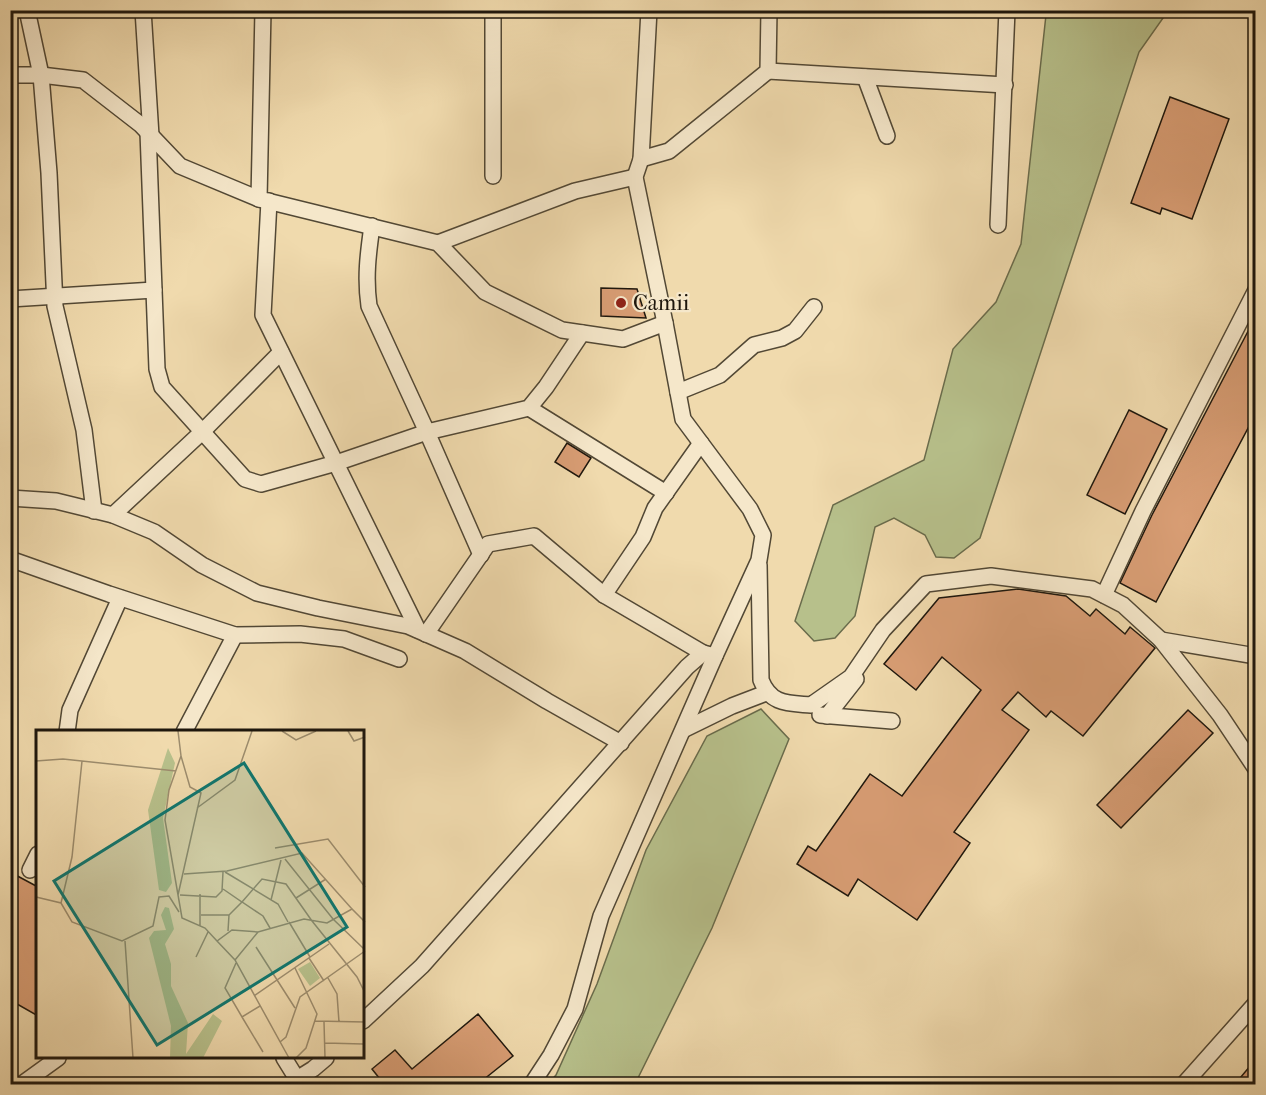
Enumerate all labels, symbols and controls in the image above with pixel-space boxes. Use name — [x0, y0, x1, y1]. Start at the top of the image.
place label: Camii — [633, 290, 690, 316]
marker: Camii — [614, 296, 628, 310]
inset map — [36, 730, 364, 1059]

